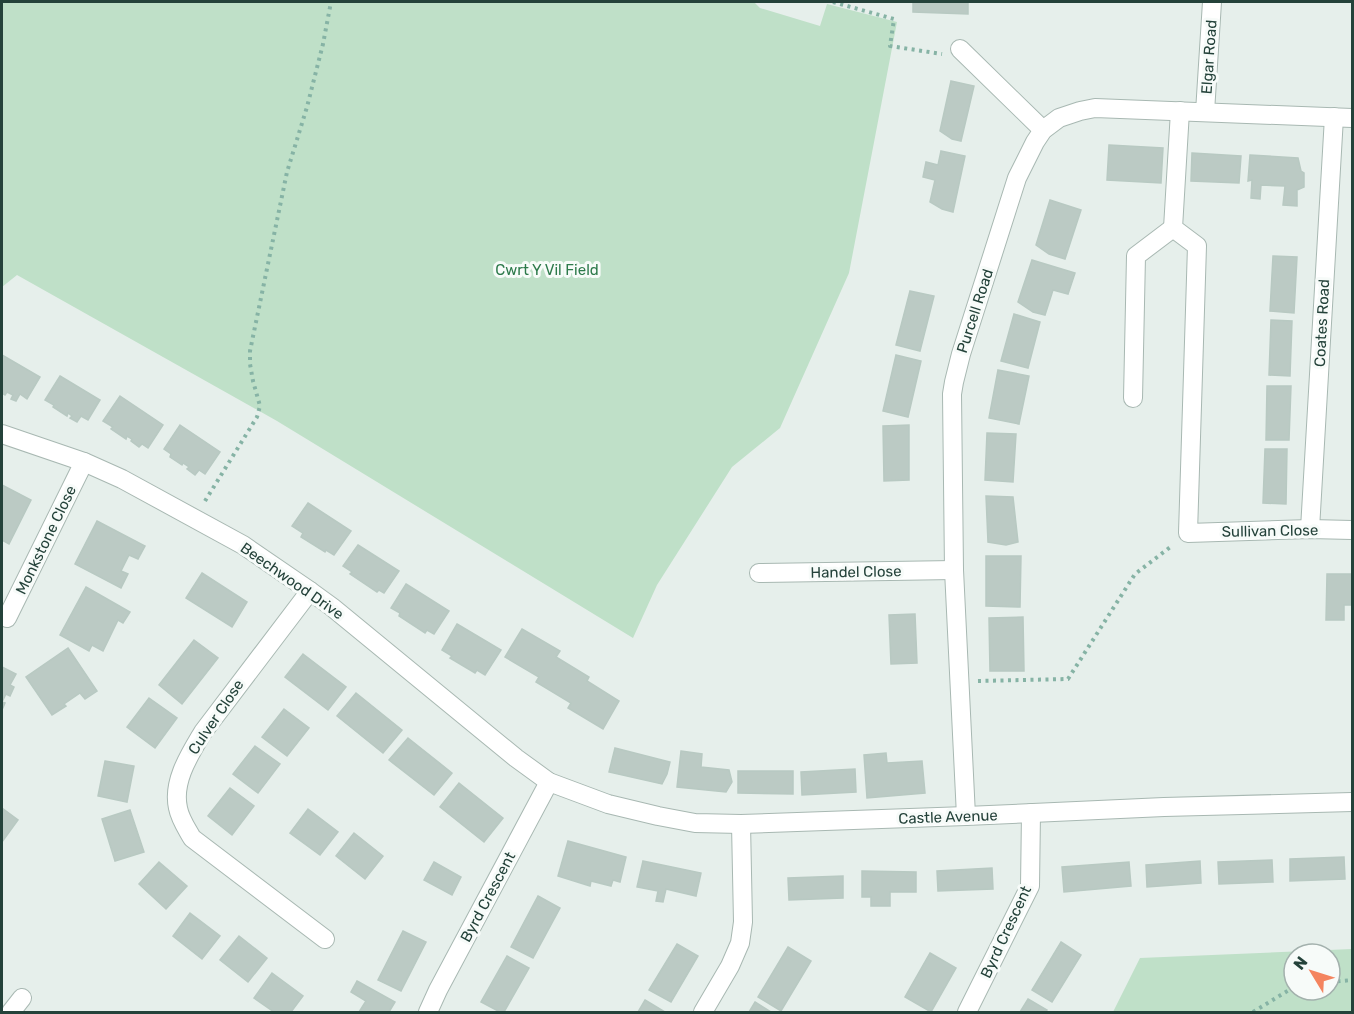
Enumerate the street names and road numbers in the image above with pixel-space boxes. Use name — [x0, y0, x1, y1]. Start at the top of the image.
street label: Elgar Road — [1197, 19, 1221, 95]
street label: Purcell Road — [953, 267, 997, 355]
street label: Coates Road — [1311, 279, 1333, 367]
street label: Monkstone Close — [12, 483, 80, 597]
street label: Sullivan Close — [1222, 521, 1318, 541]
street label: Beechwood Drive — [237, 539, 347, 623]
street label: Handel Close — [810, 562, 902, 582]
street label: Culver Close — [184, 676, 248, 758]
street label: Castle Avenue — [898, 806, 998, 828]
street label: Byrd Crescent — [457, 849, 519, 945]
street label: Byrd Crescent — [977, 883, 1035, 981]

